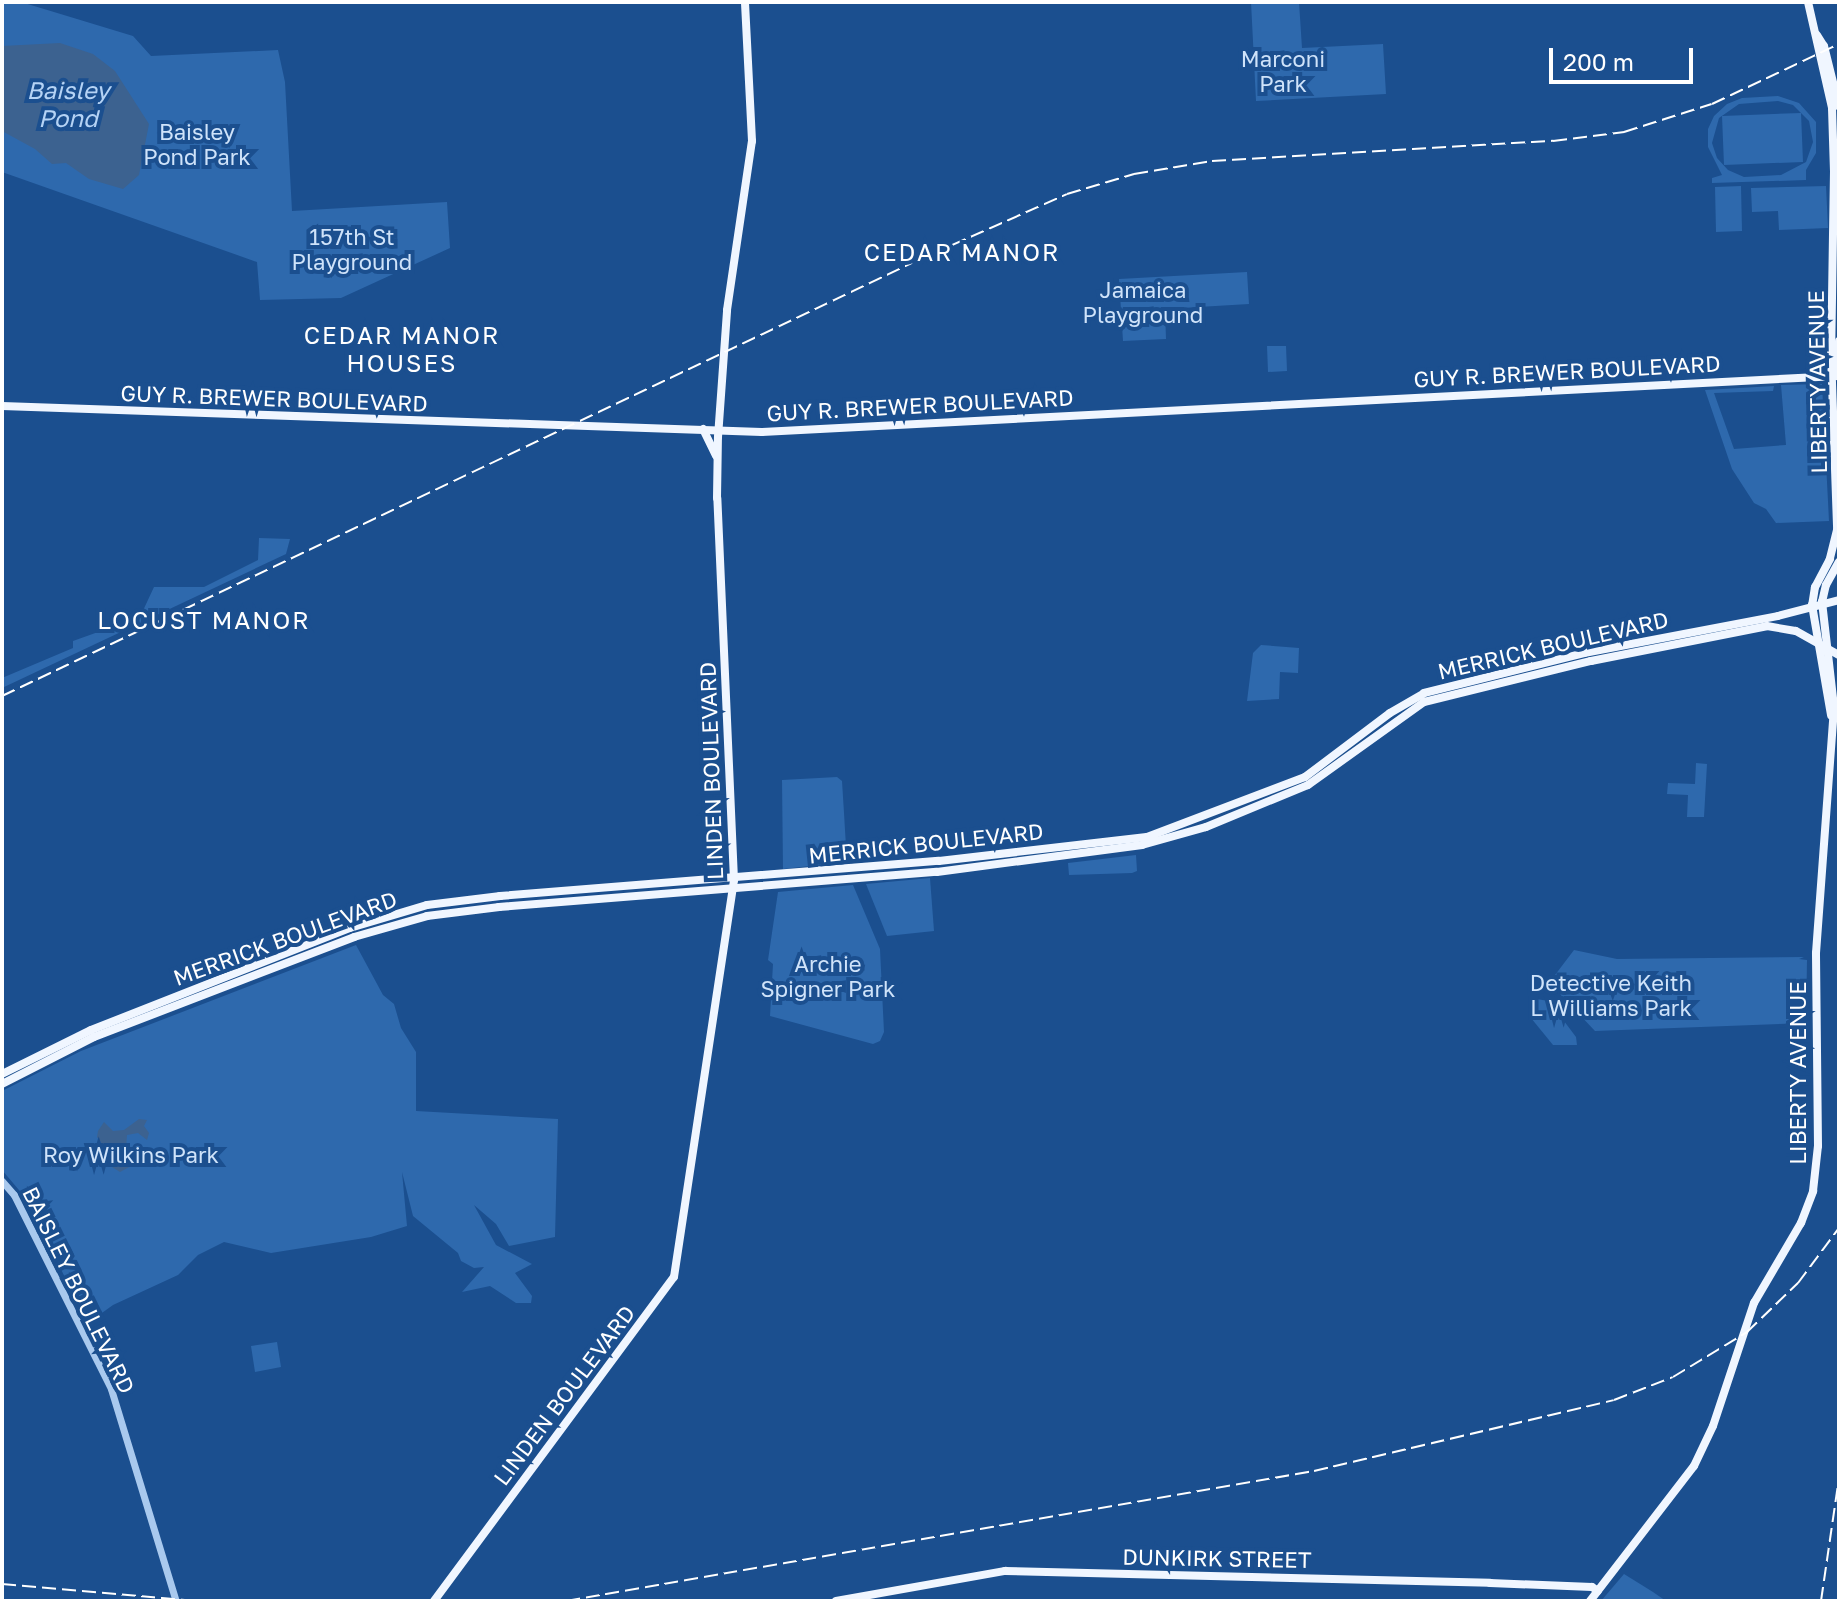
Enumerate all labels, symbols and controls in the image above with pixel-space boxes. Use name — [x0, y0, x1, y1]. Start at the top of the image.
scale bar — [1553, 32, 1697, 82]
park label: Marconi Park — [1241, 45, 1325, 96]
text: 200 m — [1563, 47, 1634, 76]
water label: Baisley Pond — [26, 76, 110, 132]
park label: Baisley Pond Park — [143, 118, 251, 170]
park label: 157th St Playground — [292, 223, 412, 274]
district label: CEDAR MANOR — [864, 238, 1060, 266]
park label: Jamaica Playground — [1083, 276, 1203, 328]
street label: LIBERTY AVENUE — [1802, 290, 1832, 474]
district label: CEDAR MANOR HOUSES — [304, 321, 500, 377]
street label: GUY R. BREWER BOULEVARD — [1413, 350, 1721, 392]
street label: GUY R. BREWER BOULEVARD — [120, 379, 428, 417]
street label: GUY R. BREWER BOULEVARD — [766, 384, 1074, 426]
district label: LOCUST MANOR — [97, 606, 311, 634]
street label: MERRICK BOULEVARD — [1435, 606, 1671, 684]
street label: LINDEN BOULEVARD — [694, 661, 728, 881]
street label: MERRICK BOULEVARD — [807, 818, 1045, 868]
street label: MERRICK BOULEVARD — [170, 885, 400, 991]
park label: Archie Spigner Park — [760, 950, 896, 1002]
park label: Detective Keith L Williams Park — [1530, 969, 1692, 1020]
street label: LIBERTY AVENUE — [1785, 981, 1811, 1165]
park label: Roy Wilkins Park — [43, 1142, 219, 1168]
street label: BAISLEY BOULEVARD — [17, 1182, 141, 1398]
street label: LINDEN BOULEVARD — [488, 1300, 640, 1490]
street label: DUNKIRK STREET — [1122, 1543, 1312, 1573]

